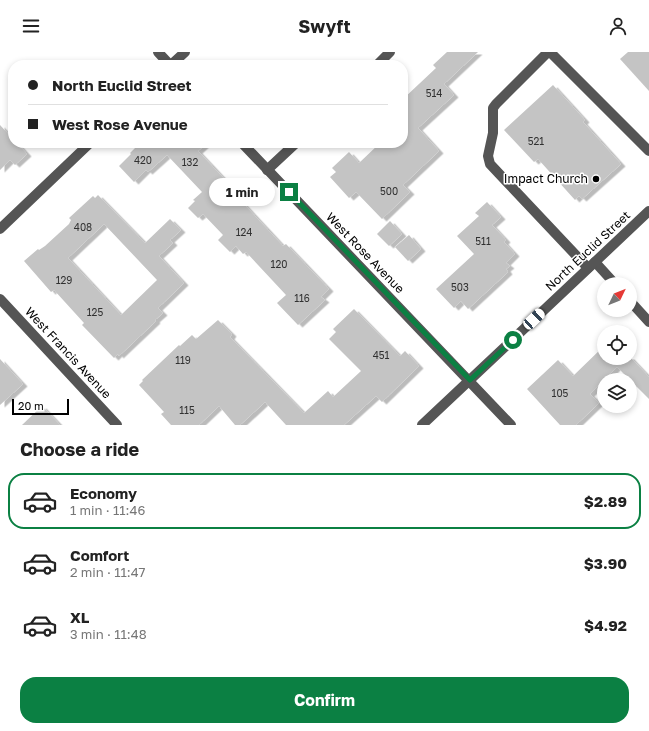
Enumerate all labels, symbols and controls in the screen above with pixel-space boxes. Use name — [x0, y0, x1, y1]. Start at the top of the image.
icon: menu — [20, 15, 42, 37]
text: Swyft — [298, 15, 351, 37]
icon: person — [607, 15, 629, 37]
text: North Euclid Street — [52, 76, 192, 94]
house number: 514 — [426, 87, 442, 99]
text: West Rose Avenue — [52, 115, 188, 133]
house number: 521 — [528, 135, 544, 147]
house number: 420 — [134, 154, 152, 166]
house number: 132 — [182, 156, 198, 168]
place label: Impact Church — [504, 171, 588, 186]
marker: Impact Church — [591, 174, 601, 184]
callout: 1 min — [209, 178, 275, 206]
route end — [280, 183, 298, 201]
text: 1 min — [226, 184, 258, 200]
house number: 500 — [380, 185, 398, 197]
street label: North Euclid Street — [542, 207, 633, 294]
street label: West Rose Avenue — [323, 209, 408, 296]
house number: 408 — [74, 221, 92, 233]
house number: 124 — [236, 226, 252, 238]
house number: 511 — [475, 235, 491, 247]
house number: 120 — [271, 258, 287, 270]
house number: 129 — [56, 274, 72, 286]
north arrow — [597, 277, 637, 317]
map controls — [597, 277, 637, 413]
house number: 503 — [451, 281, 469, 293]
house number: 116 — [294, 292, 310, 304]
street label: West Francis Avenue — [22, 304, 115, 401]
house number: 125 — [87, 306, 103, 318]
car — [521, 306, 547, 332]
button: locate — [597, 325, 637, 365]
route start — [504, 331, 522, 349]
house number: 451 — [373, 349, 390, 361]
house number: 119 — [175, 354, 191, 366]
button: layers — [597, 373, 637, 413]
house number: 105 — [552, 387, 569, 399]
scale bar — [12, 397, 69, 416]
text: 20 m — [18, 399, 44, 412]
house number: 115 — [179, 404, 195, 416]
text: Choose a ride — [20, 438, 139, 460]
icon: car — [22, 483, 58, 519]
text: Economy — [70, 484, 137, 502]
text: $2.89 — [584, 492, 627, 510]
text: 1 min · 11:46 — [70, 502, 145, 518]
icon: car — [22, 545, 58, 581]
text: Comfort — [70, 546, 129, 564]
text: $3.90 — [584, 554, 627, 572]
text: 2 min · 11:47 — [70, 564, 146, 580]
icon: car — [22, 607, 58, 643]
text: XL — [70, 608, 89, 626]
text: $4.92 — [584, 616, 627, 634]
text: 3 min · 11:48 — [70, 626, 147, 642]
button: Confirm — [20, 677, 629, 723]

